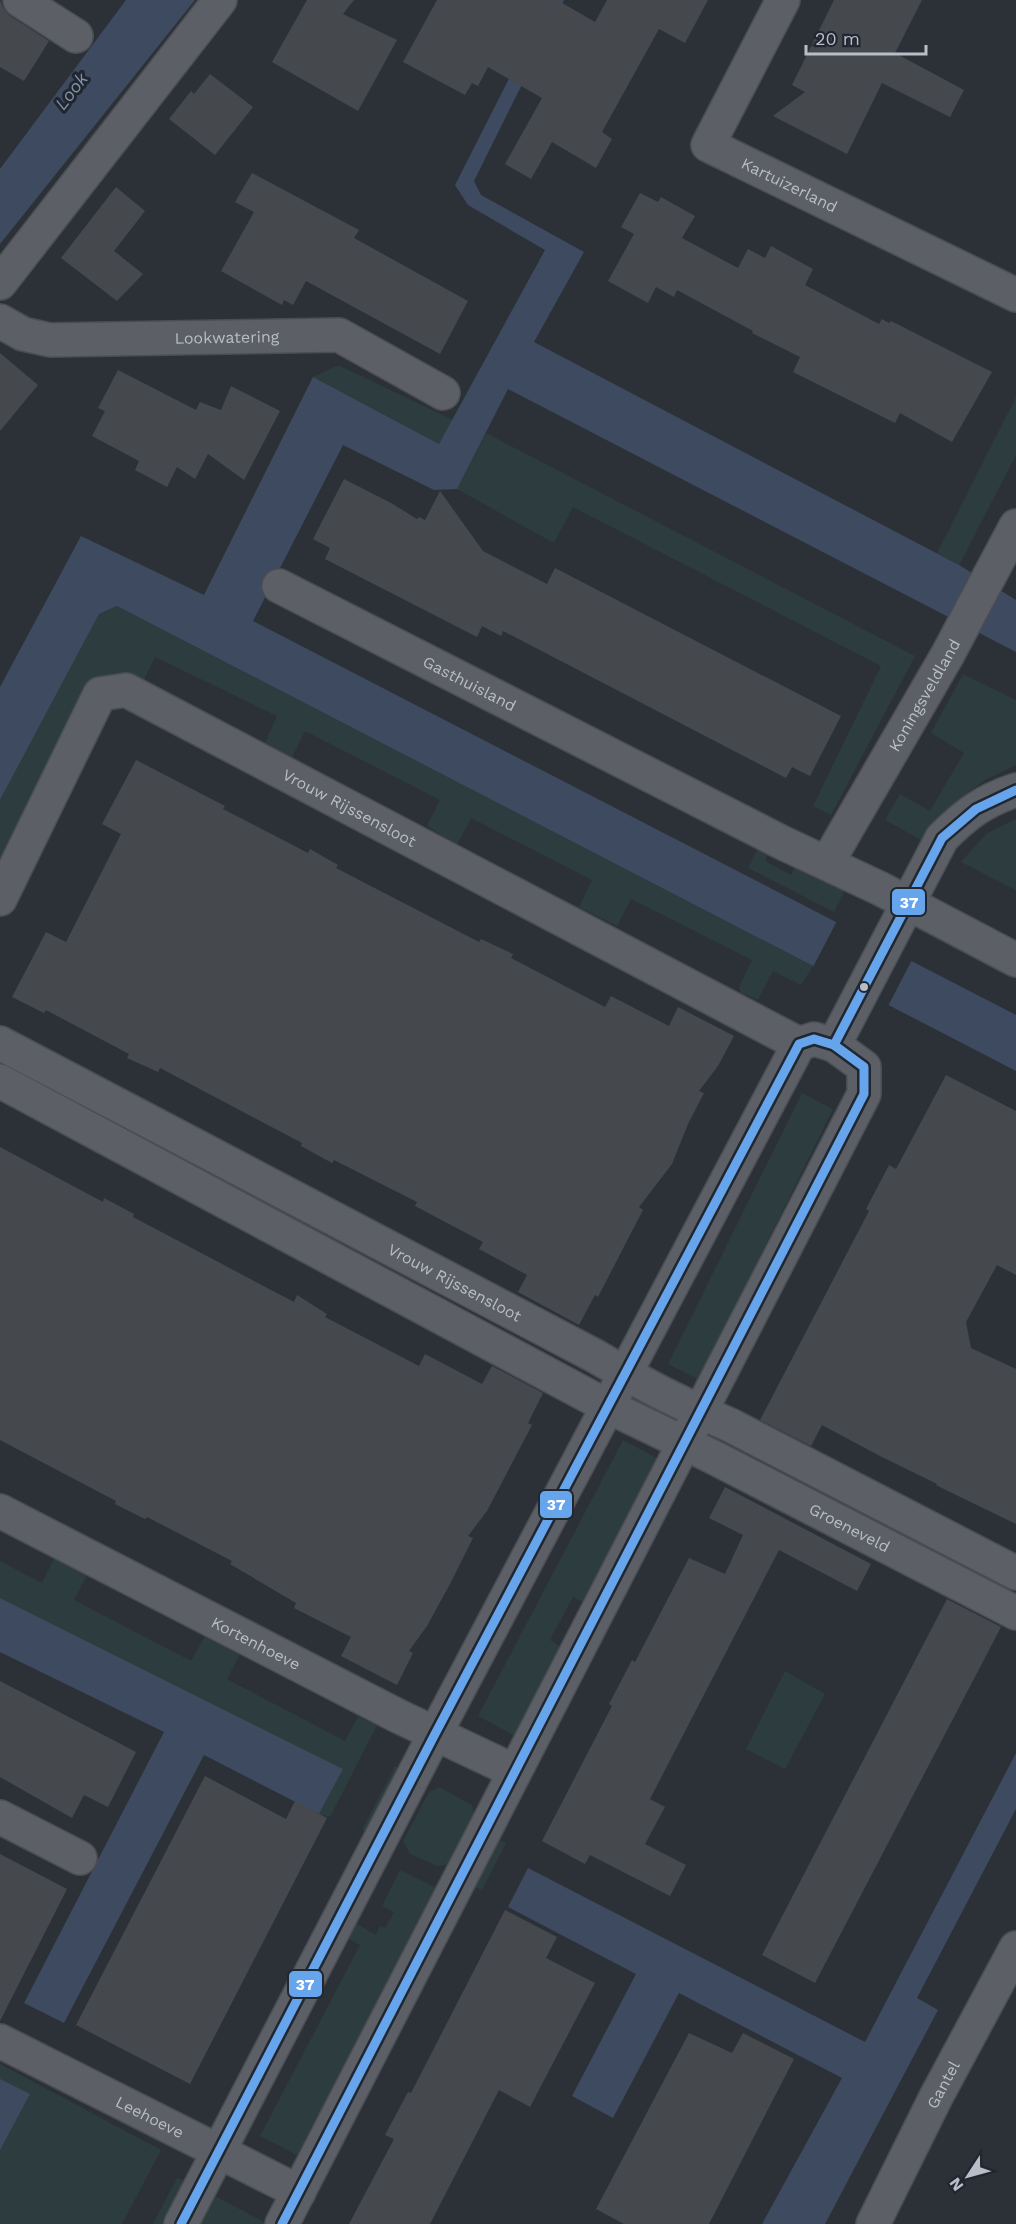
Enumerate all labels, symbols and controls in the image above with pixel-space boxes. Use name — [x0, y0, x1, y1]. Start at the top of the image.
scale bar — [806, 18, 926, 56]
text: 20 m — [815, 28, 860, 49]
water label: Look — [50, 67, 93, 114]
street label: Kartuizerland — [739, 153, 841, 216]
street label: Lookwatering — [174, 327, 280, 347]
street label: Koningsveldland — [884, 636, 964, 755]
street label: Gasthuisland — [420, 652, 519, 715]
street label: Vrouw Rijssensloot — [280, 765, 420, 851]
line badge: 37 — [891, 888, 926, 916]
text: 37 — [900, 893, 919, 912]
unlabelled marker — [858, 981, 870, 993]
street label: Vrouw Rijssensloot — [385, 1239, 525, 1325]
line badge: 37 — [539, 1490, 573, 1519]
text: 37 — [547, 1495, 566, 1514]
street label: Groeneveld — [806, 1499, 893, 1556]
street label: Kortenhoeve — [208, 1612, 304, 1674]
line badge: 37 — [288, 1970, 323, 1998]
text: 37 — [296, 1975, 315, 1994]
street label: Gantel — [922, 2057, 963, 2111]
street label: Leehoeve — [113, 2092, 187, 2142]
north arrow — [938, 2146, 998, 2206]
text: N — [945, 2174, 967, 2195]

